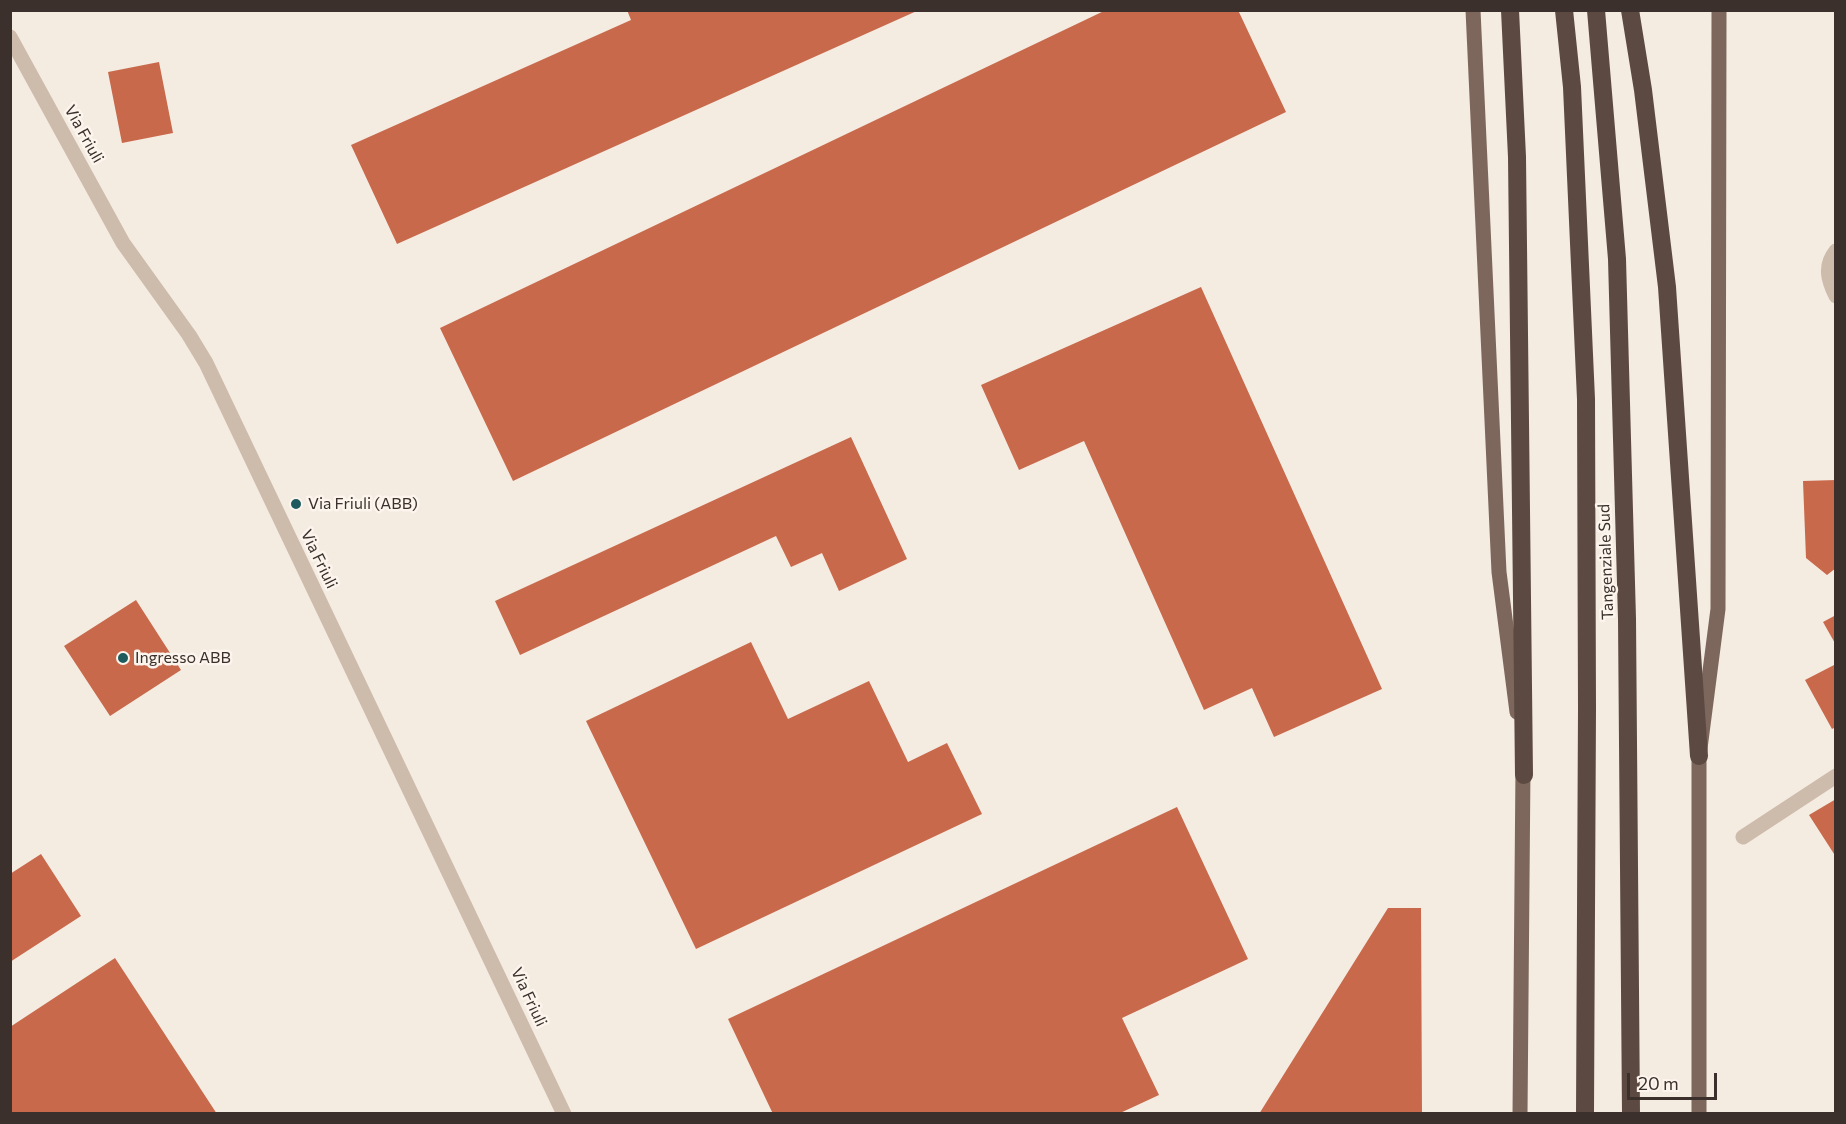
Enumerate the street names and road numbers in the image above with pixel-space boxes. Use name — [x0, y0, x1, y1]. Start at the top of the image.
street label: Via Friuli — [60, 102, 108, 166]
street label: Tangenziale Sud — [1594, 504, 1618, 620]
street label: Via Friuli — [297, 526, 341, 592]
street label: Via Friuli — [507, 964, 551, 1030]

